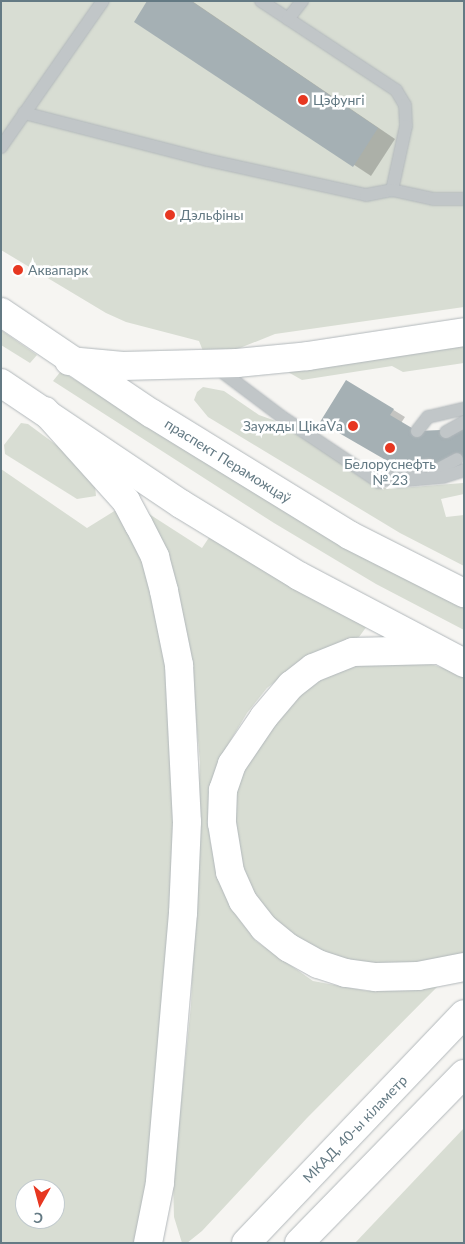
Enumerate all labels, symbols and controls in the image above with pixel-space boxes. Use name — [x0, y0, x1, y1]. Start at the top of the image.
place label: Цэфунгі — [313, 92, 365, 108]
marker: Цэфунгі — [297, 94, 309, 106]
place label: Дэльфіны — [180, 207, 244, 223]
marker: Дэльфіны — [164, 209, 176, 221]
place label: Аквапарк — [28, 262, 89, 278]
marker: Аквапарк — [12, 264, 24, 276]
street label: праспект Пераможцаў — [162, 415, 294, 507]
place label: Заужды ЦікаVа — [243, 418, 343, 434]
marker: Заужды ЦікаVа — [347, 420, 359, 432]
marker: Белоруснефть № 23 — [384, 442, 396, 454]
place label: Белоруснефть № 23 — [344, 456, 436, 488]
street label: МКАД, 40-ы кіламетр — [299, 1072, 411, 1186]
north arrow — [15, 1179, 65, 1229]
text: С — [33, 1209, 44, 1227]

